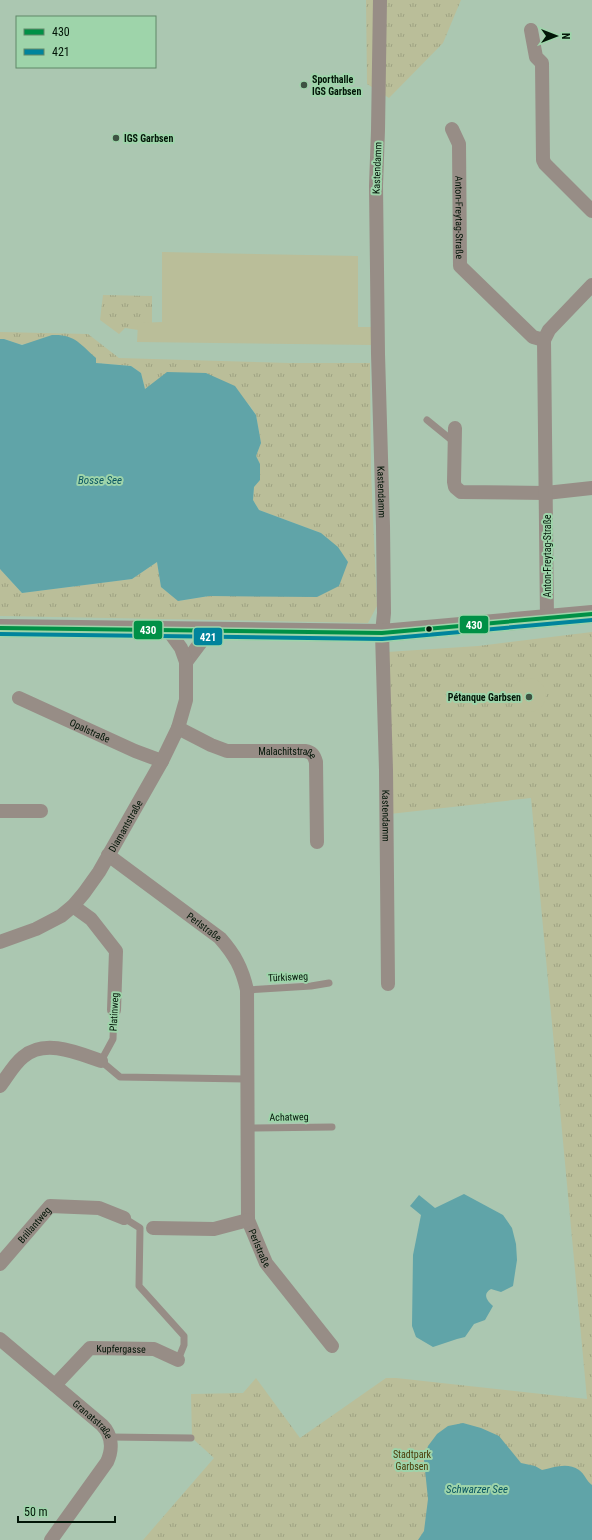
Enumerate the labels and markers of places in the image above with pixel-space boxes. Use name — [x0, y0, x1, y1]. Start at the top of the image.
place label: Sporthalle IGS Garbsen — [312, 74, 361, 97]
marker: Sporthalle IGS Garbsen — [299, 80, 309, 90]
marker: IGS Garbsen — [111, 133, 121, 143]
place label: IGS Garbsen — [124, 133, 173, 144]
unlabelled marker — [424, 624, 434, 634]
place label: Pétanque Garbsen — [448, 692, 521, 703]
marker: Pétanque Garbsen — [524, 692, 534, 702]

